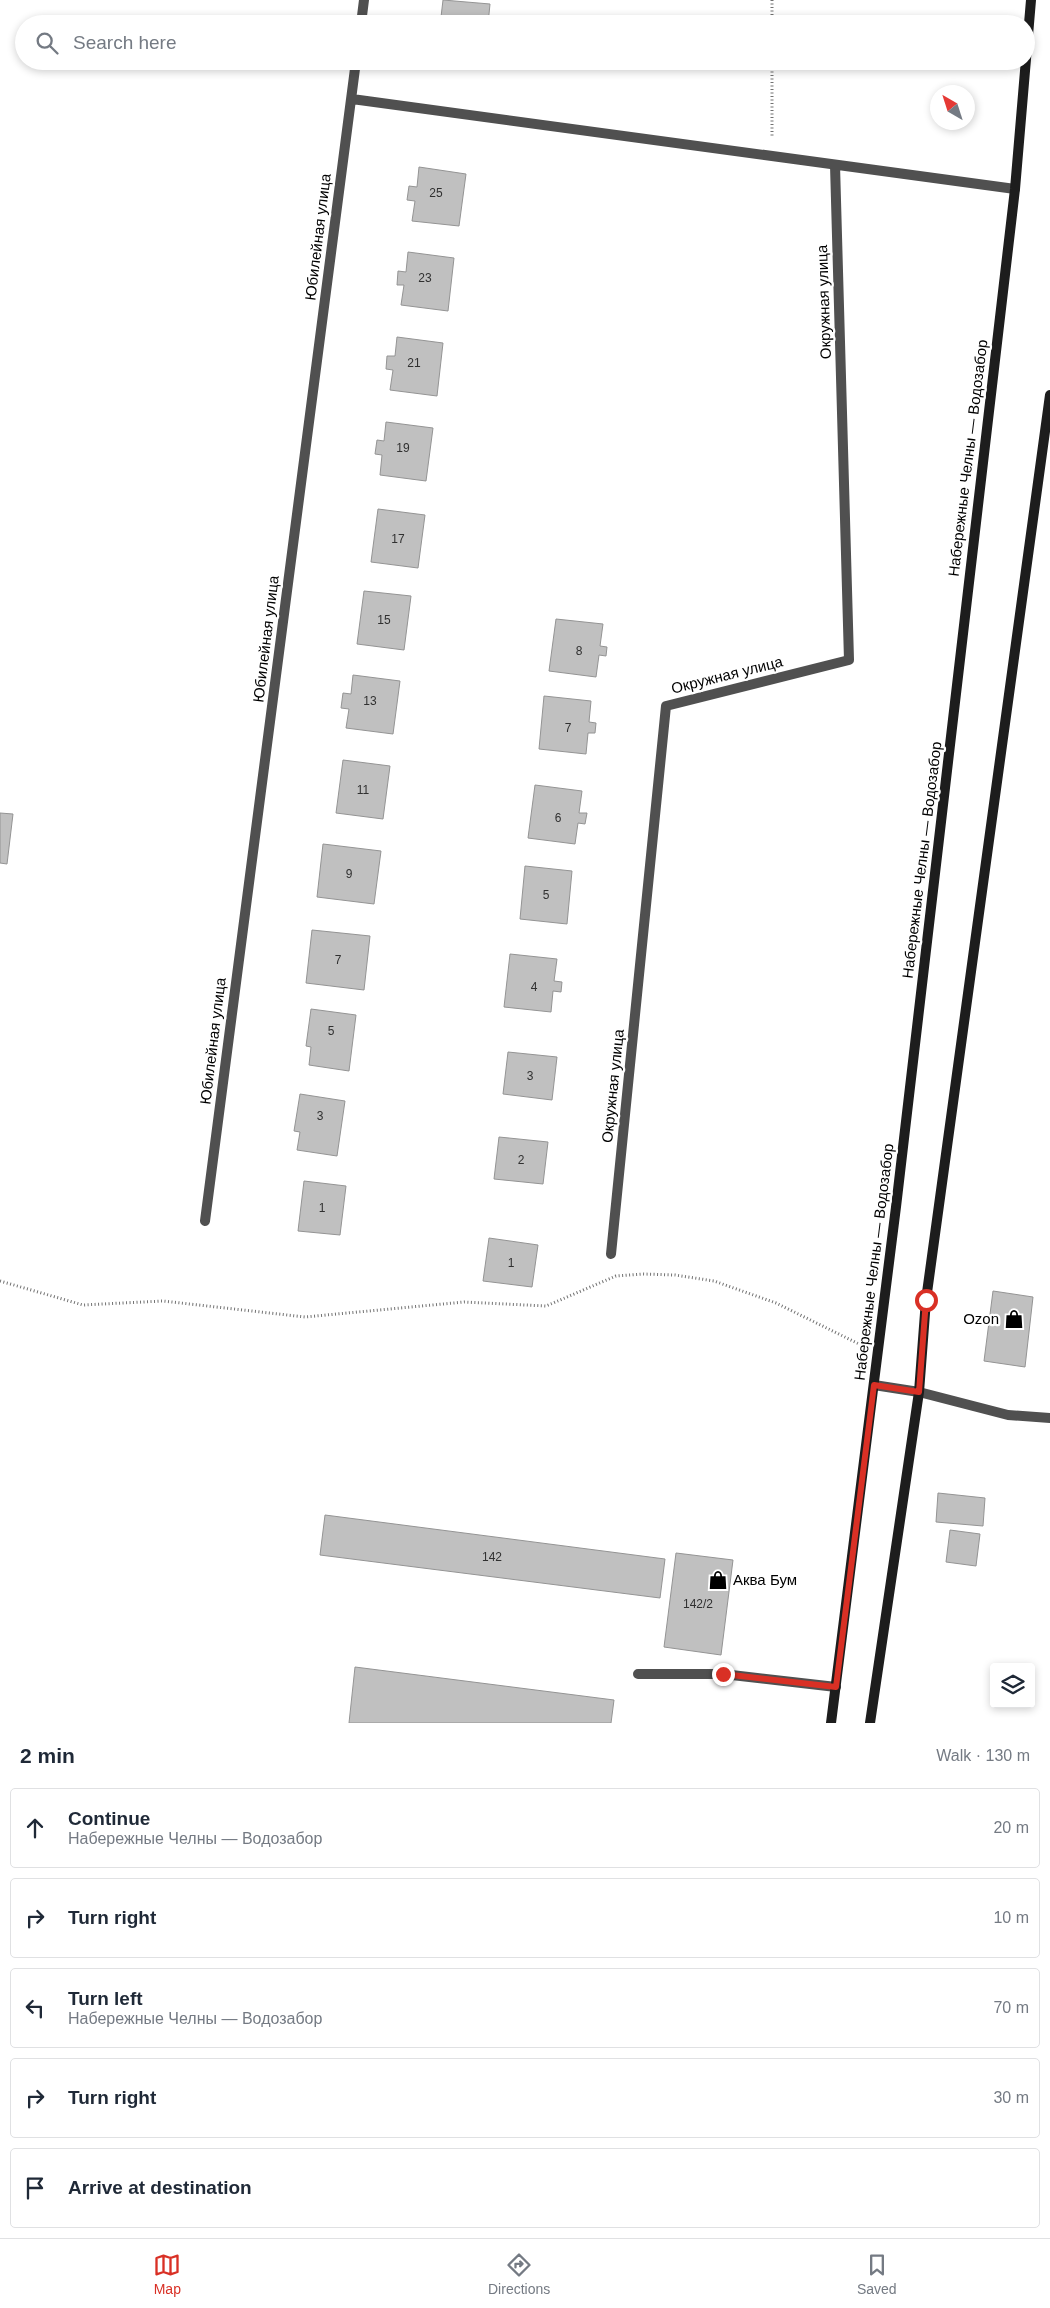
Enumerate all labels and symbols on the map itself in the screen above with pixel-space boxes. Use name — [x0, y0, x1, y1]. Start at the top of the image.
north arrow — [930, 85, 975, 130]
street label: Юбилейная улица — [301, 172, 334, 301]
house number: 25 — [429, 186, 443, 200]
street label: Окружная улица — [813, 244, 834, 359]
house number: 23 — [418, 271, 432, 285]
street label: Набережные Челны — Водозабор — [945, 339, 990, 577]
house number: 21 — [407, 356, 421, 370]
house number: 19 — [396, 441, 410, 455]
house number: 17 — [391, 532, 405, 546]
street label: Юбилейная улица — [249, 574, 282, 703]
house number: 15 — [377, 613, 391, 627]
house number: 8 — [576, 644, 583, 658]
street label: Окружная улица — [669, 652, 785, 697]
house number: 13 — [363, 694, 377, 708]
house number: 7 — [565, 721, 572, 735]
street label: Набережные Челны — Водозабор — [899, 741, 944, 979]
house number: 11 — [357, 783, 370, 797]
house number: 6 — [555, 811, 562, 825]
house number: 9 — [346, 867, 353, 881]
house number: 5 — [543, 888, 550, 902]
house number: 7 — [335, 953, 342, 967]
street label: Юбилейная улица — [196, 976, 229, 1105]
house number: 4 — [531, 980, 538, 994]
house number: 5 — [328, 1024, 335, 1038]
street label: Окружная улица — [598, 1028, 627, 1144]
house number: 3 — [527, 1069, 534, 1083]
house number: 3 — [317, 1109, 324, 1123]
street label: Набережные Челны — Водозабор — [851, 1143, 896, 1381]
house number: 2 — [518, 1153, 525, 1167]
house number: 1 — [319, 1201, 326, 1215]
house number: 1 — [508, 1256, 515, 1270]
route start — [915, 1289, 938, 1312]
shop icon: Ozon — [1003, 1308, 1025, 1330]
place label: Ozon — [963, 1310, 999, 1327]
house number: 142 — [482, 1550, 502, 1564]
shop icon: Аква Бум — [707, 1569, 729, 1591]
place label: Аква Бум — [733, 1571, 797, 1588]
house number: 142/2 — [683, 1597, 713, 1611]
route end — [712, 1663, 735, 1686]

